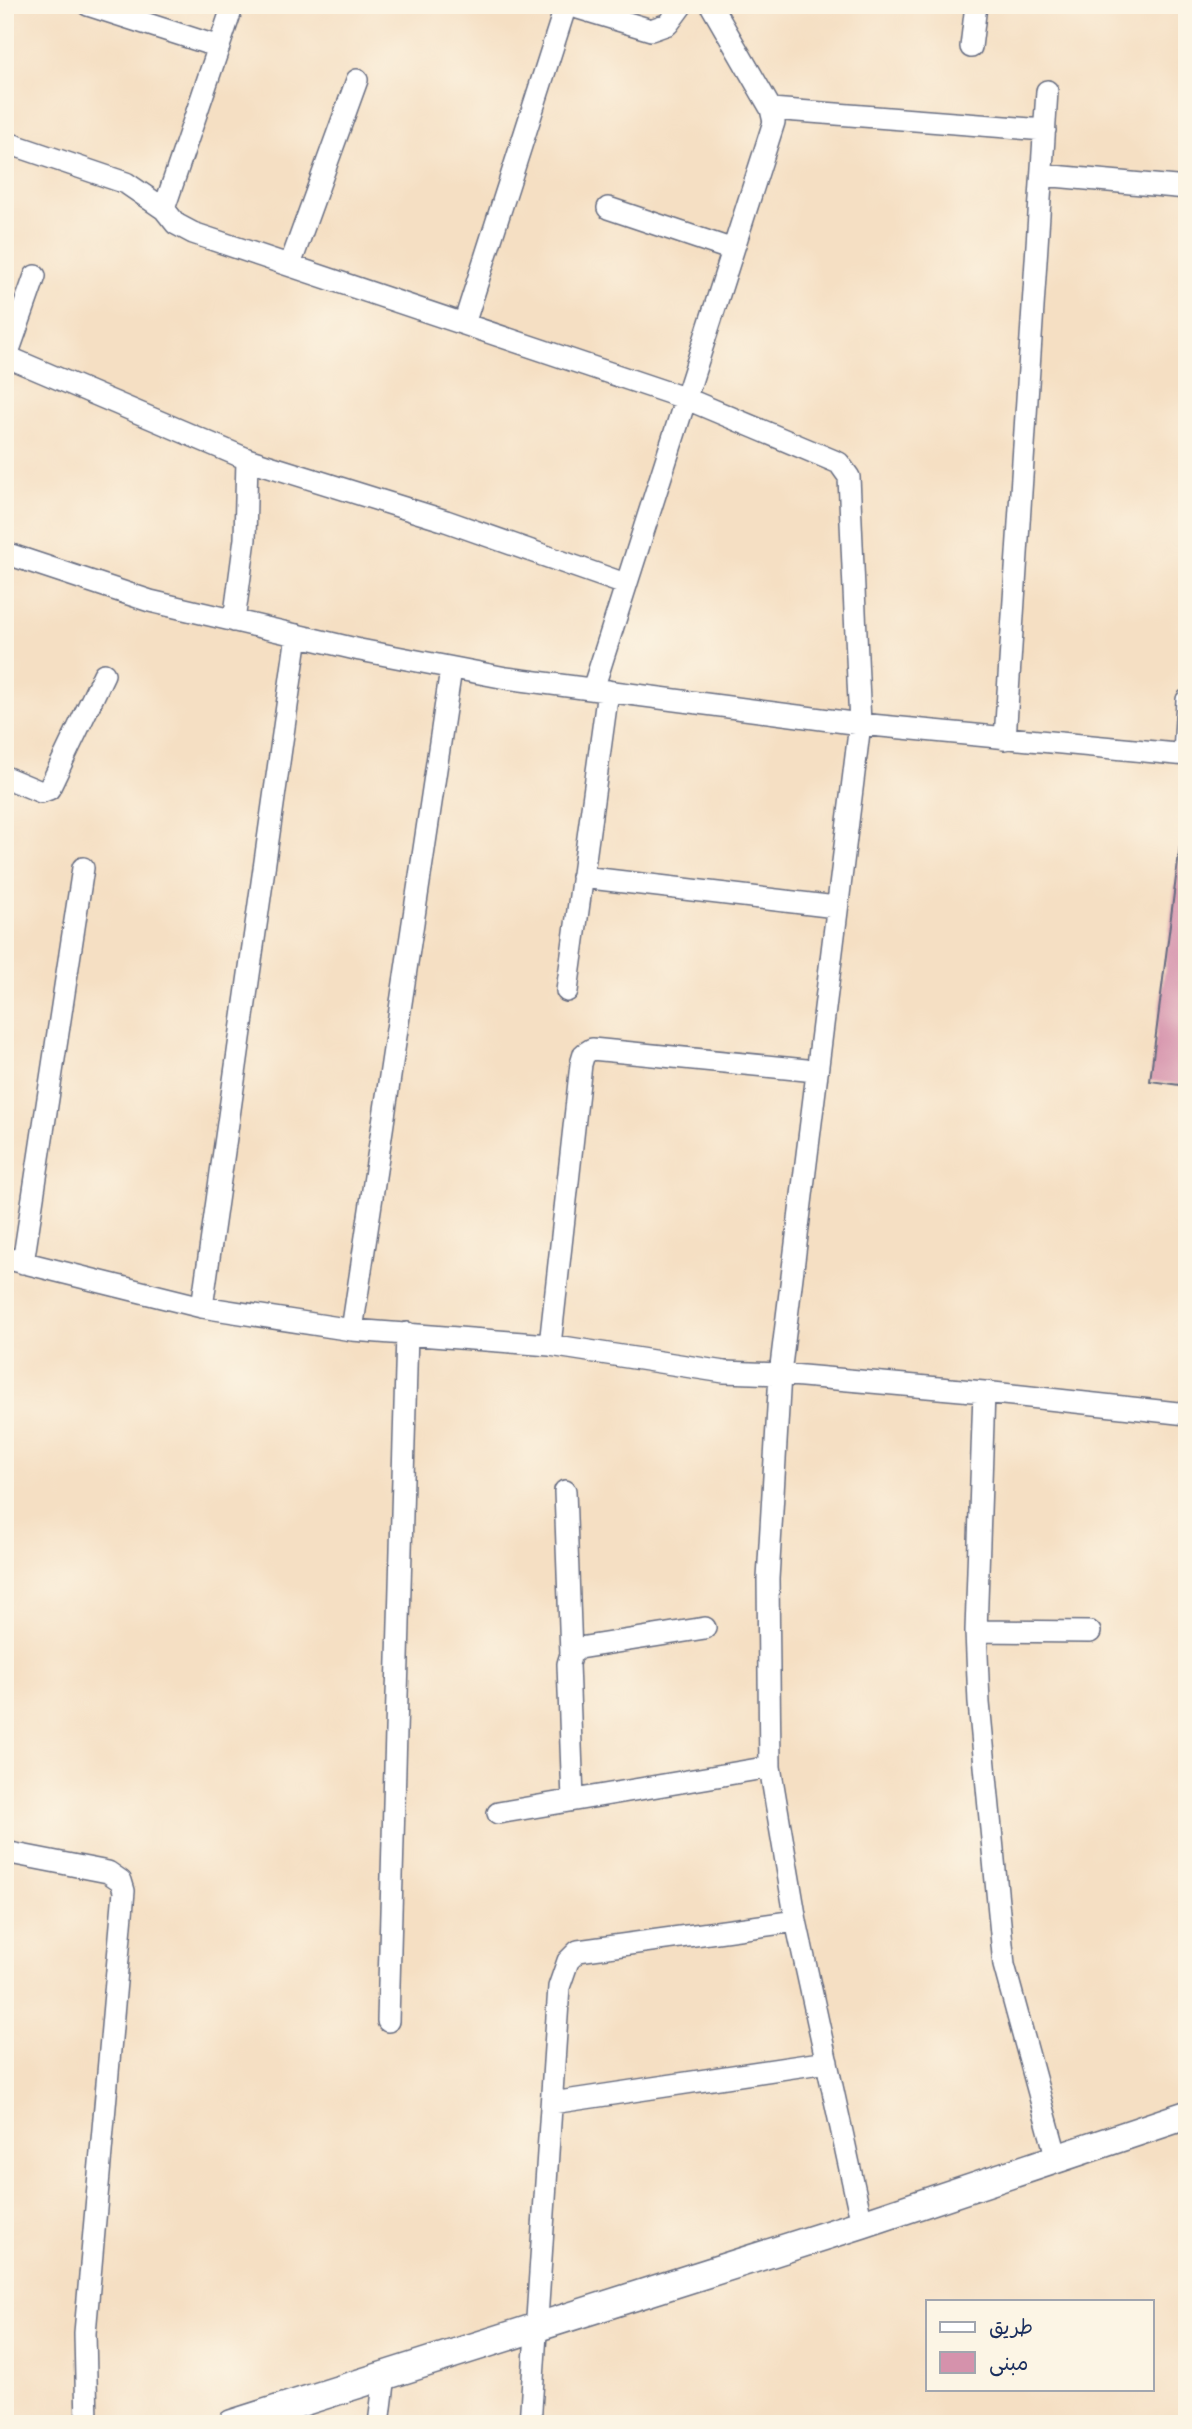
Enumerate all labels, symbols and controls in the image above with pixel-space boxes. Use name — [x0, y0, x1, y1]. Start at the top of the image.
legend — [926, 2300, 1154, 2390]
text: طريق — [989, 2318, 1033, 2343]
text: مبنى — [989, 2354, 1028, 2379]

